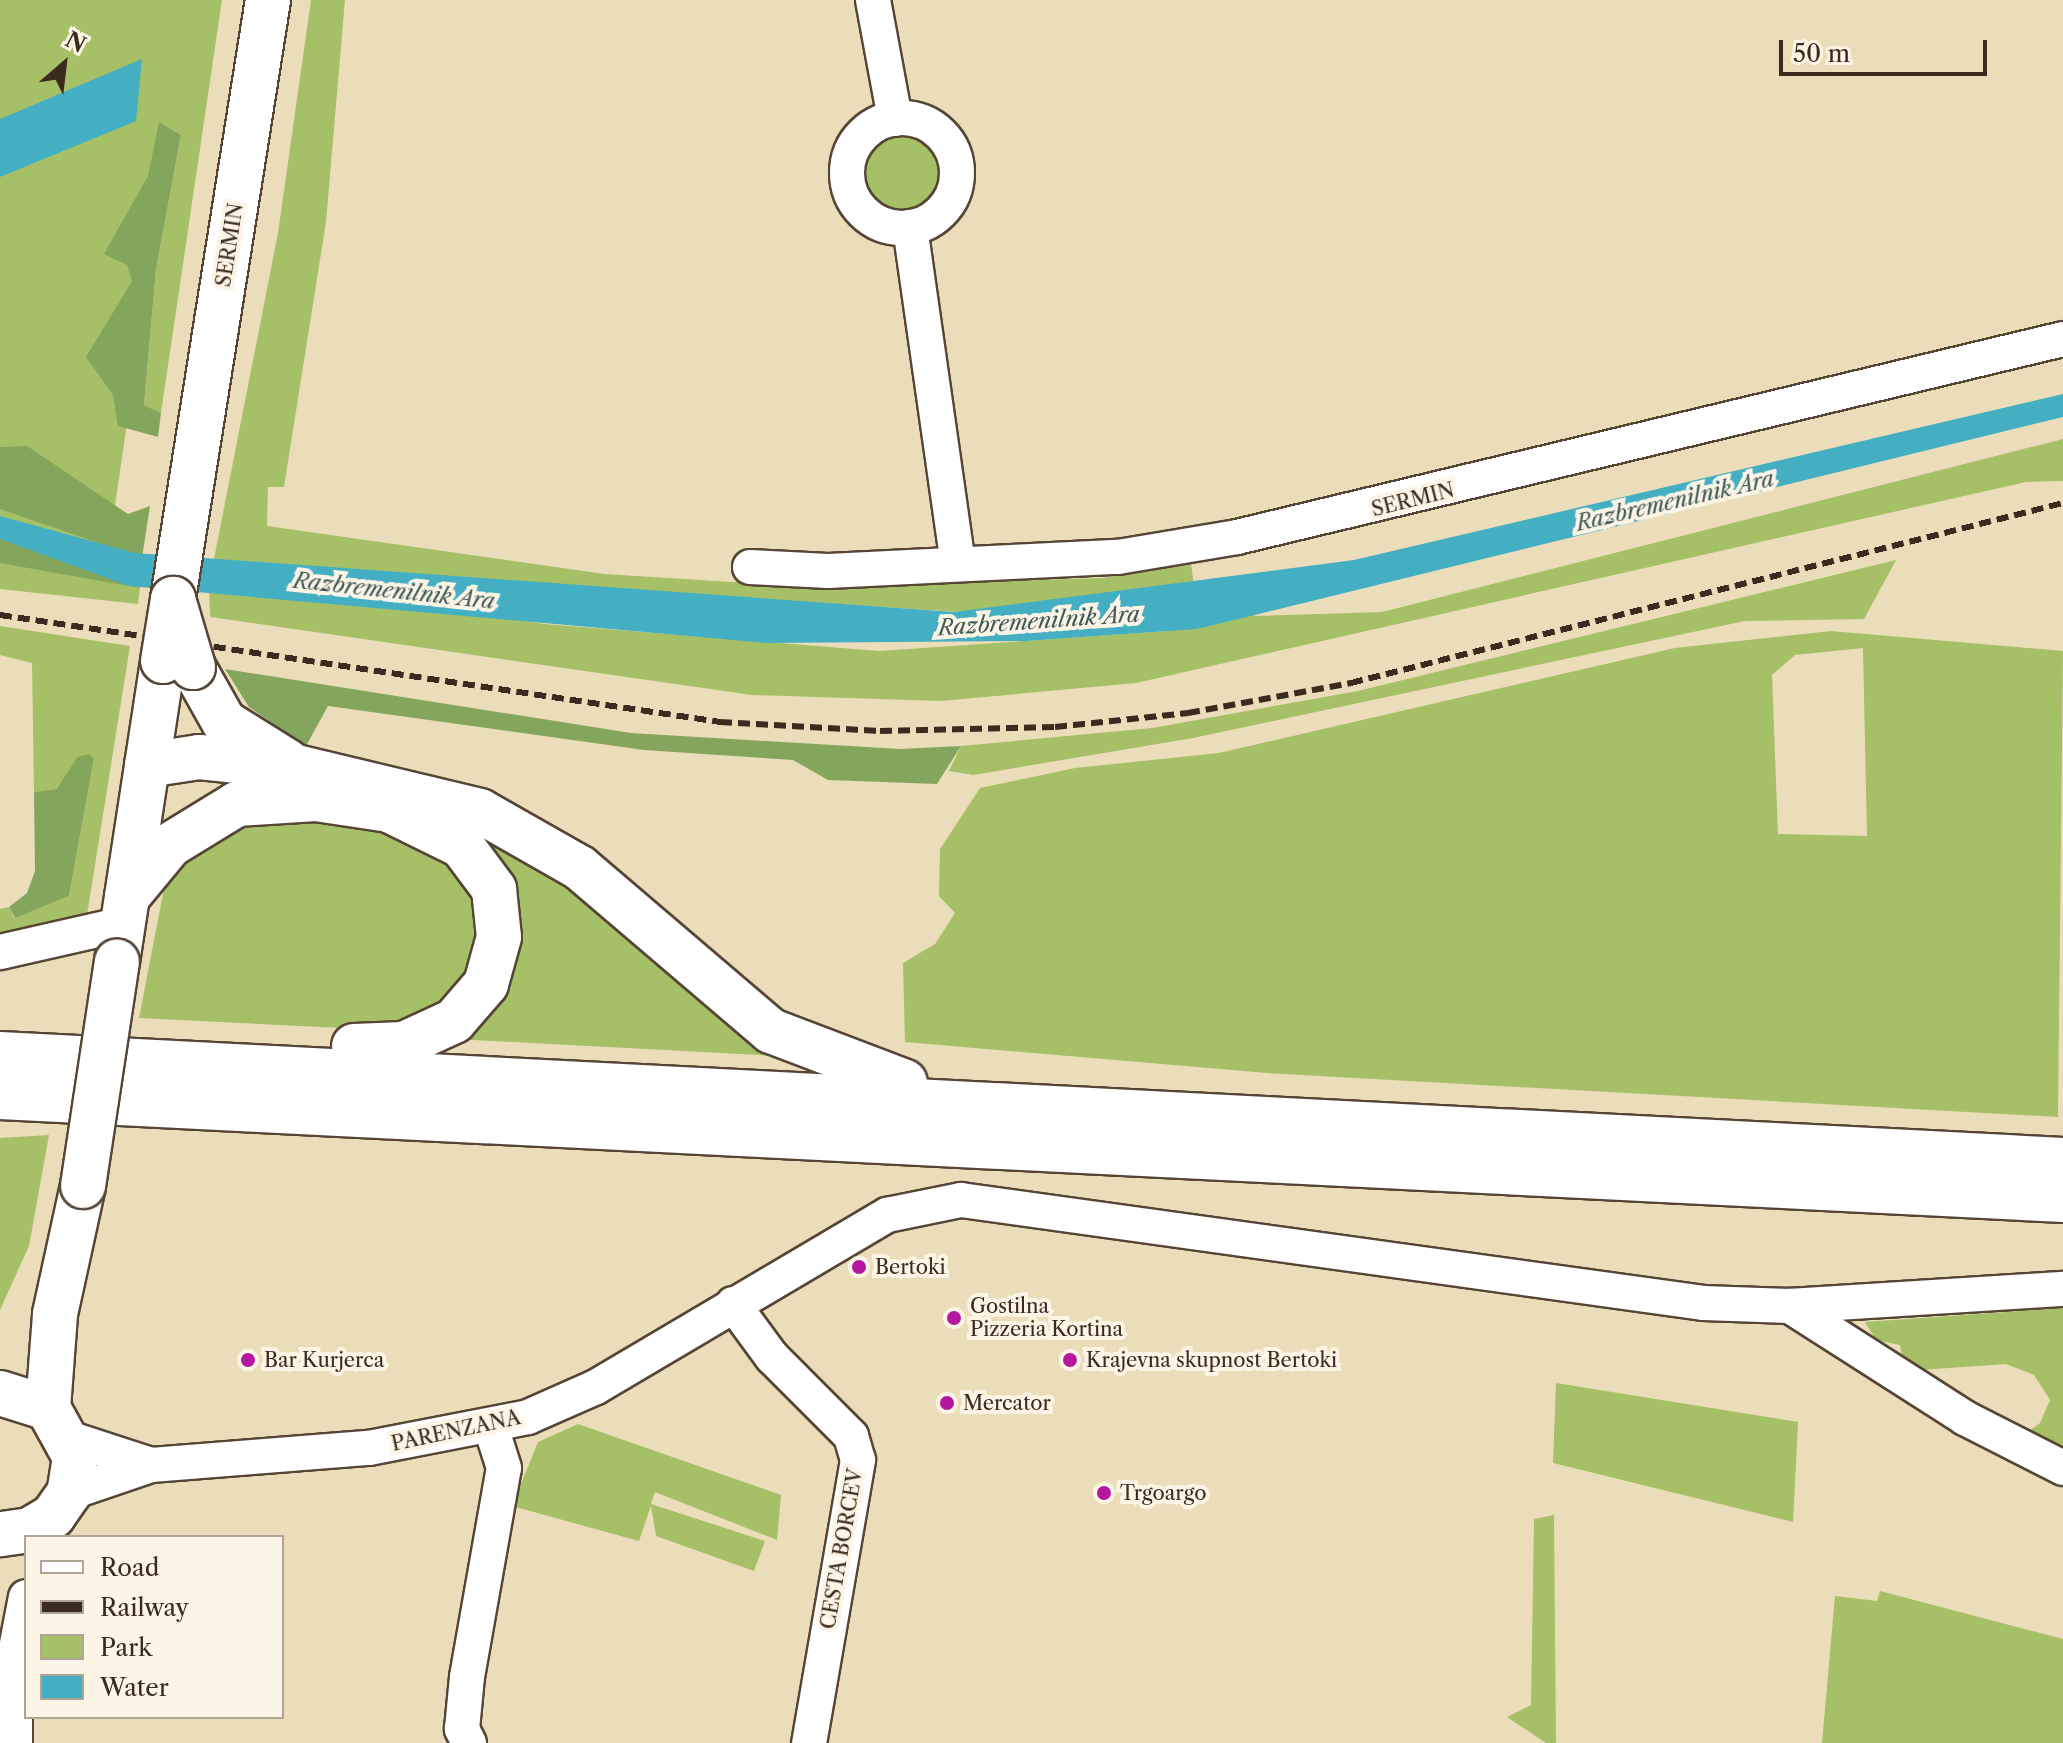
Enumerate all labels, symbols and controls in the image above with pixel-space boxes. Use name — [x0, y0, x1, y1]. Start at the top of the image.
north arrow — [24, 24, 104, 104]
scale bar — [1783, 24, 1991, 74]
text: N — [61, 26, 90, 59]
text: 50 m — [1793, 39, 1850, 68]
street label: SERMIN — [212, 201, 248, 289]
water label: Razbremenilnik Ara — [1573, 465, 1777, 537]
street label: SERMIN — [1369, 478, 1457, 522]
water label: Razbremenilnik Ara — [292, 567, 496, 615]
water label: Razbremenilnik Ara — [937, 601, 1141, 641]
place label: Bertoki — [875, 1255, 946, 1279]
marker: Bertoki — [850, 1258, 868, 1276]
place label: Gostilna Pizzeria Kortina — [970, 1294, 1123, 1341]
marker: Gostilna Pizzeria Kortina — [945, 1309, 963, 1327]
place label: Bar Kurjerca — [264, 1348, 385, 1372]
place label: Krajevna skupnost Bertoki — [1086, 1348, 1337, 1372]
marker: Bar Kurjerca — [239, 1351, 257, 1369]
marker: Krajevna skupnost Bertoki — [1061, 1351, 1079, 1369]
place label: Mercator — [963, 1391, 1051, 1415]
marker: Mercator — [938, 1394, 956, 1412]
street label: PARENZANA — [389, 1406, 523, 1456]
street label: CESTA BORCEV — [816, 1467, 868, 1631]
place label: Trgoargo — [1120, 1481, 1206, 1505]
marker: Trgoargo — [1095, 1484, 1113, 1502]
legend — [24, 1535, 284, 1719]
text: Road — [100, 1553, 159, 1582]
text: Railway — [100, 1593, 189, 1622]
text: Park — [100, 1633, 152, 1662]
text: Water — [100, 1673, 169, 1702]

